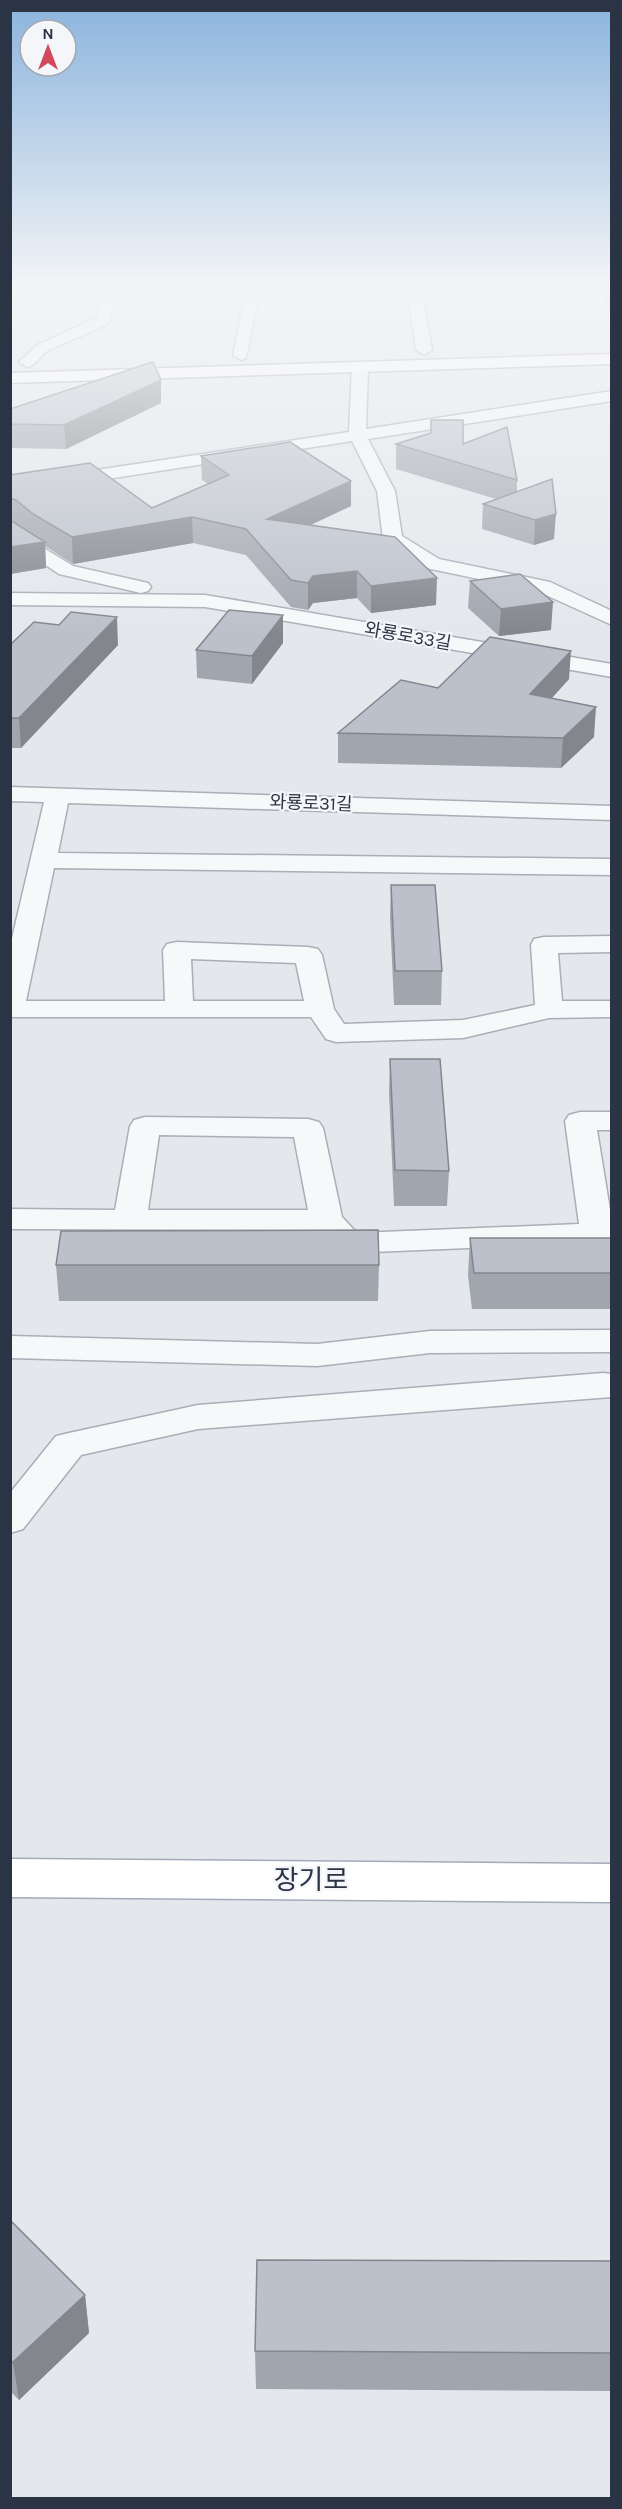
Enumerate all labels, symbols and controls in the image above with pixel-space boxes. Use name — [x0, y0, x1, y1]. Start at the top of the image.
north arrow — [18, 18, 78, 78]
text: N — [42, 24, 54, 43]
street label: 와룡로33길 — [363, 618, 453, 654]
street label: 와룡로31길 — [269, 791, 353, 815]
street label: 장기로 — [274, 1864, 348, 1896]

